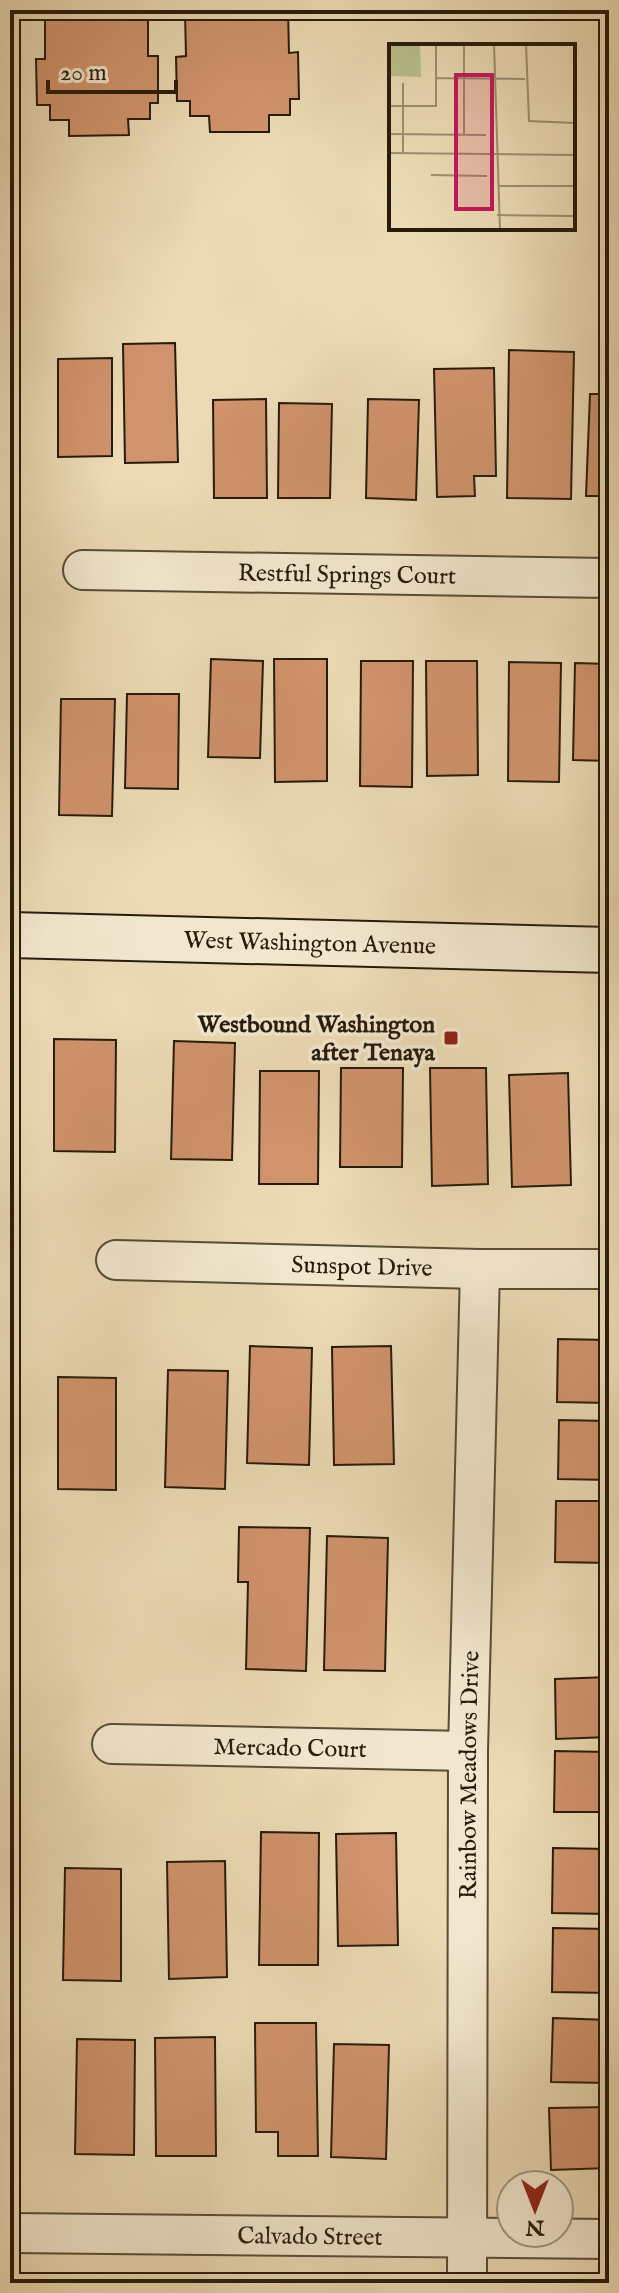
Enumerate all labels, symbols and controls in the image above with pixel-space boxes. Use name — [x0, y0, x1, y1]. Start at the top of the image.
scale bar — [48, 44, 176, 94]
inset map — [389, 44, 575, 230]
text: 20 m — [60, 58, 107, 89]
street label: Restful Springs Court — [238, 558, 456, 593]
street label: West Washington Avenue — [183, 925, 436, 963]
place label: Westbound Washington after Tenaya — [197, 1010, 436, 1069]
marker: Westbound Washington after Tenaya — [442, 1029, 460, 1047]
street label: Sunspot Drive — [291, 1250, 433, 1285]
street label: Rainbow Meadows Drive — [454, 1650, 487, 1899]
street label: Mercado Court — [213, 1732, 367, 1766]
north arrow — [495, 2169, 575, 2249]
text: N — [525, 2213, 546, 2241]
street label: Calvado Street — [237, 2221, 383, 2254]

